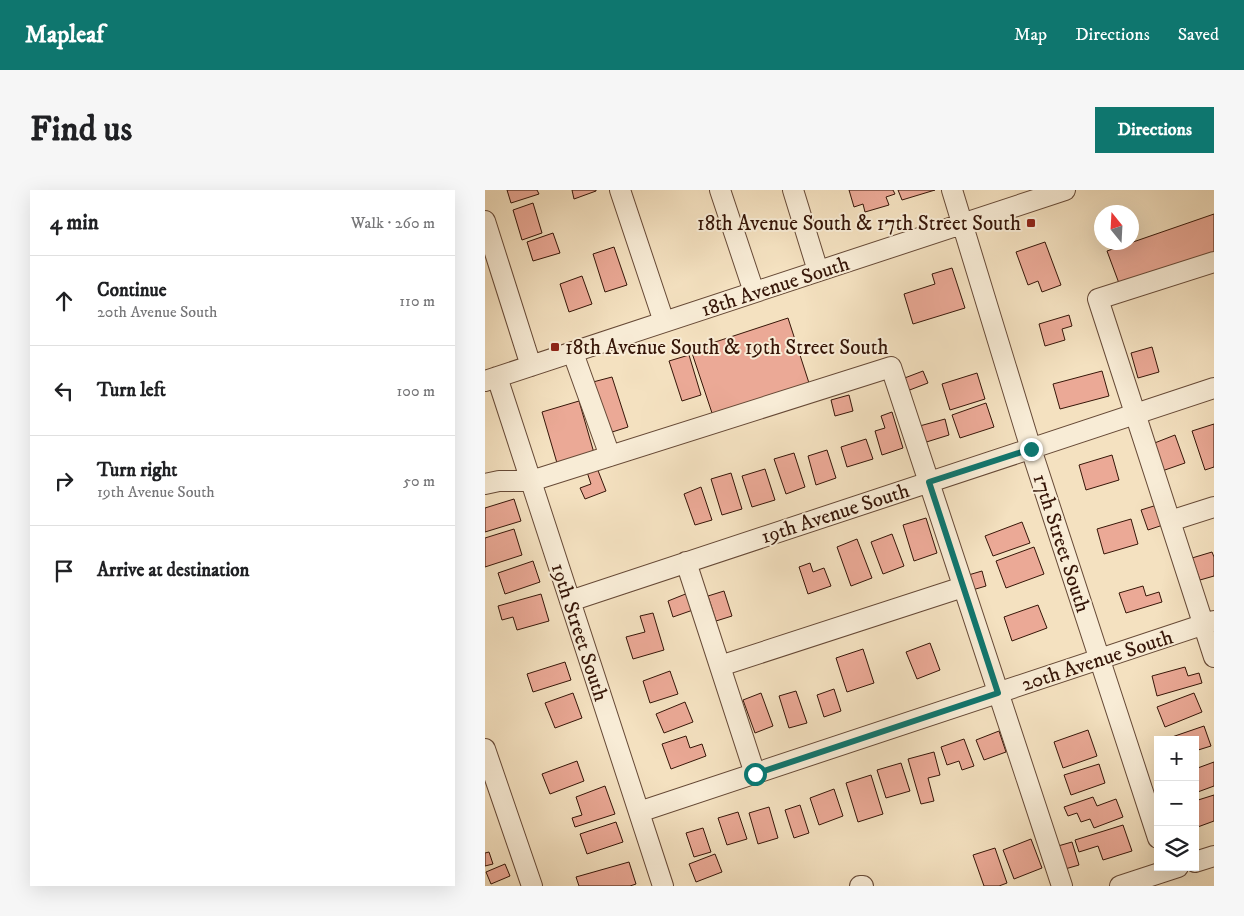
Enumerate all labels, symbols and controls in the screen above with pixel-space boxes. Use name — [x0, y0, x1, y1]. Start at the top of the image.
text: Mapleaf — [25, 20, 104, 50]
text: Map — [1014, 24, 1047, 46]
text: Directions — [1075, 24, 1150, 46]
text: Saved — [1178, 24, 1219, 46]
button: Directions — [1095, 107, 1214, 153]
text: Find us — [30, 108, 132, 152]
north arrow — [1094, 205, 1139, 250]
text: 4 min — [50, 210, 99, 236]
place label: 18th Avenue South & 17th Street South — [697, 211, 1021, 237]
text: Walk · 260 m — [351, 213, 435, 233]
marker: 18th Avenue South & 17th Street South — [1025, 217, 1037, 229]
street label: 18th Avenue South — [698, 251, 853, 323]
text: Continue — [97, 279, 167, 302]
icon: ahead — [50, 287, 78, 315]
text: 110 m — [399, 291, 435, 311]
text: 20th Avenue South — [97, 302, 217, 322]
place label: 18th Avenue South & 19th Street South — [565, 335, 888, 361]
marker: 18th Avenue South & 19th Street South — [549, 341, 561, 353]
icon: left — [50, 377, 78, 405]
text: Turn left — [97, 379, 166, 402]
text: 100 m — [397, 381, 435, 401]
route end — [1020, 438, 1043, 461]
text: Turn right — [97, 459, 177, 482]
icon: right — [50, 467, 78, 495]
text: 50 m — [403, 471, 435, 491]
street label: 17th Street South — [1026, 471, 1096, 616]
street label: 19th Avenue South — [758, 478, 913, 550]
text: 19th Avenue South — [97, 482, 215, 502]
icon: arrive — [50, 557, 78, 585]
text: Arrive at destination — [97, 559, 249, 582]
street label: 19th Street South — [544, 560, 614, 705]
street label: 20th Avenue South — [1018, 624, 1176, 698]
map controls — [1154, 736, 1199, 871]
button: + — [1154, 736, 1199, 781]
route start — [744, 763, 767, 786]
button: − — [1154, 781, 1199, 826]
button: layers — [1154, 826, 1199, 871]

